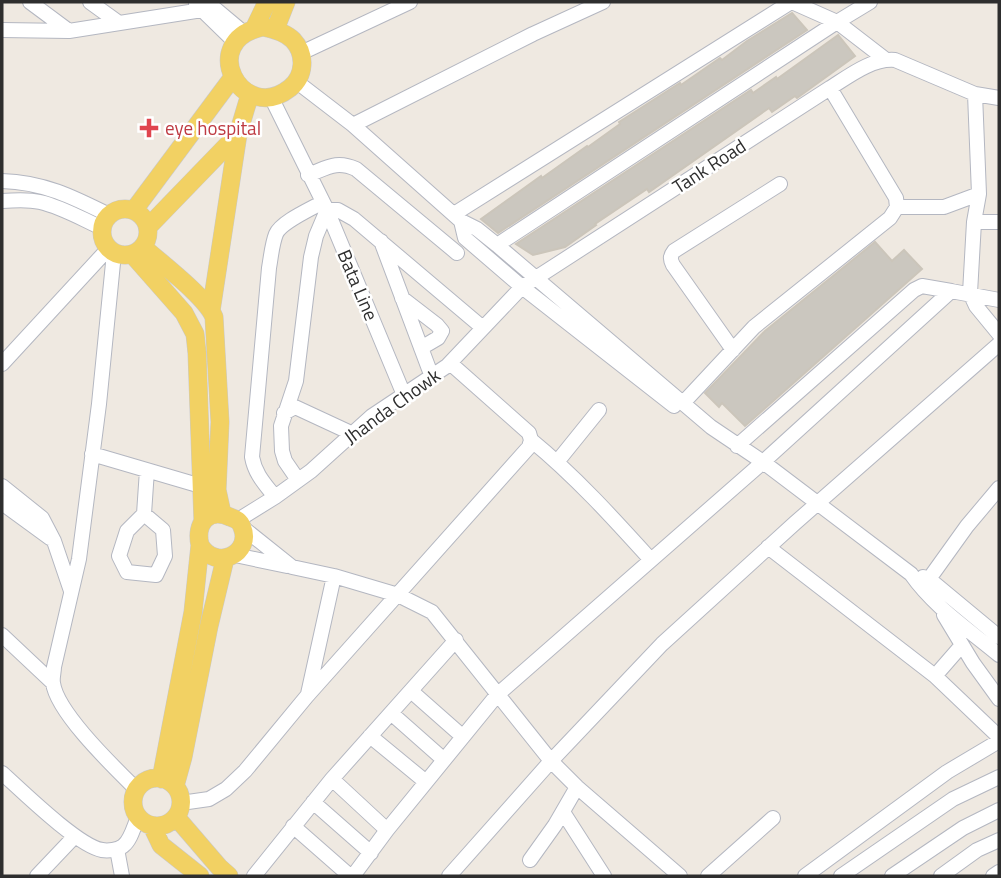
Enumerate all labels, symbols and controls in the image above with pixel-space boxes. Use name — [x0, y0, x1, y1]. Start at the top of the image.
place label: eye hospital — [165, 113, 261, 142]
marker: eye hospital — [139, 118, 159, 138]
street label: Tank Road — [666, 131, 751, 200]
street label: Bata Line — [331, 245, 386, 325]
street label: Jhanda Chowk — [337, 361, 446, 451]

